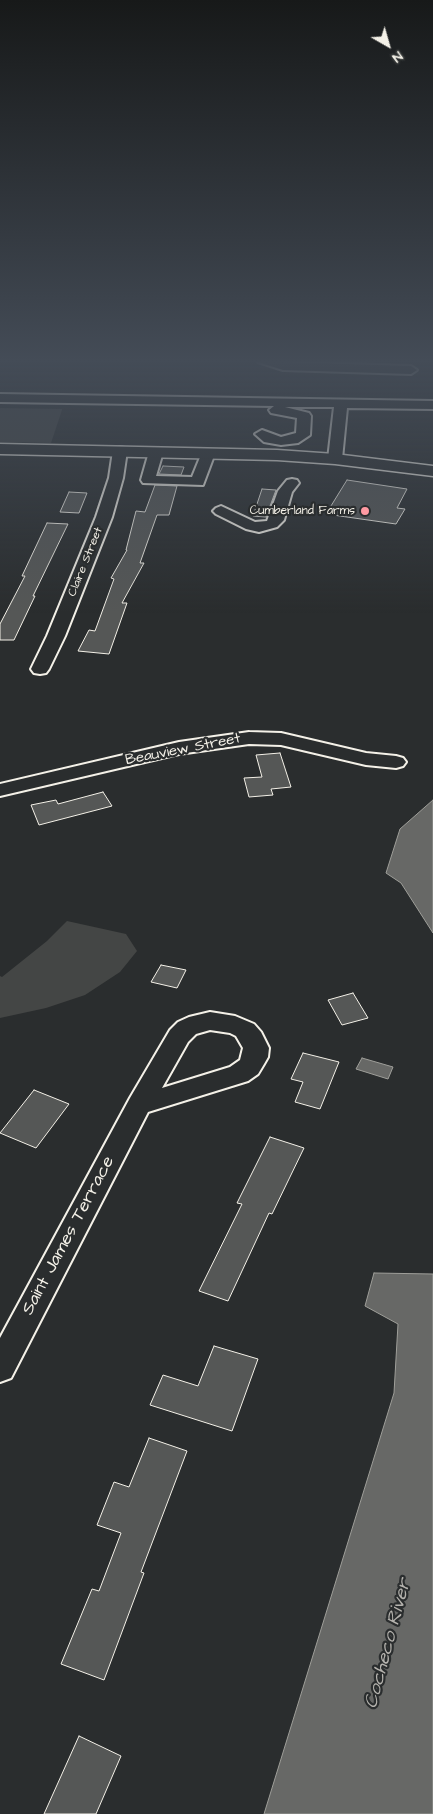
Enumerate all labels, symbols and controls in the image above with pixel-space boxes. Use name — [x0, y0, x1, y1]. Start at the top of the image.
north arrow — [363, 20, 413, 70]
text: N — [388, 46, 407, 67]
place label: Cumberland Farms — [250, 504, 355, 518]
marker: Cumberland Farms — [359, 505, 371, 517]
street label: Claire Street — [66, 525, 106, 599]
street label: Beauview Street — [124, 730, 242, 770]
street label: Saint James Terrace — [18, 1153, 120, 1319]
water label: Cocheco River — [361, 1577, 417, 1711]

